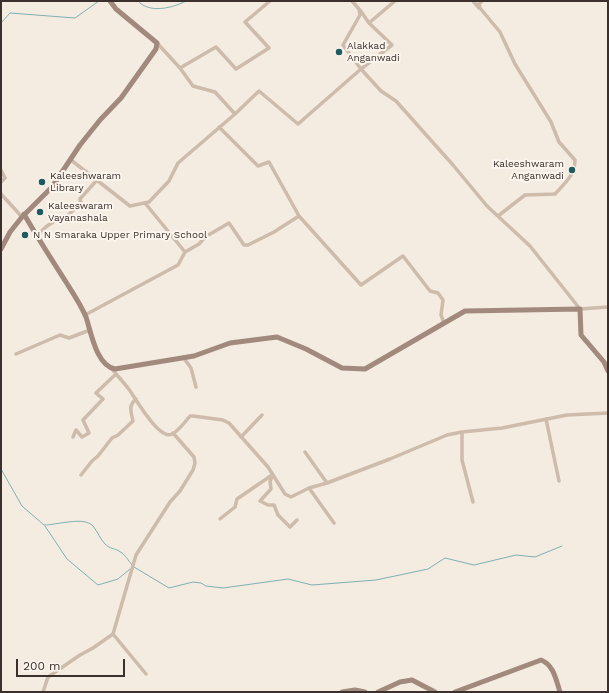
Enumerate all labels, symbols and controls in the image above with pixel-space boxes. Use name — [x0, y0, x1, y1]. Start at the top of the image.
place label: Alakkad Anganwadi — [347, 40, 400, 64]
marker: Alakkad Anganwadi — [334, 47, 344, 57]
place label: Kaleeshwaram Anganwadi — [493, 158, 564, 182]
marker: Kaleeshwaram Anganwadi — [567, 165, 577, 175]
place label: Kaleeshwaram Library — [50, 170, 121, 194]
marker: Kaleeshwaram Library — [37, 177, 47, 187]
place label: Kaleeswaram Vayanashala — [48, 200, 113, 224]
marker: Kaleeswaram Vayanashala — [35, 207, 45, 217]
place label: N N Smaraka Upper Primary School — [33, 229, 207, 241]
marker: N N Smaraka Upper Primary School — [20, 230, 30, 240]
scale bar — [18, 651, 127, 677]
text: 200 m — [23, 659, 60, 673]

